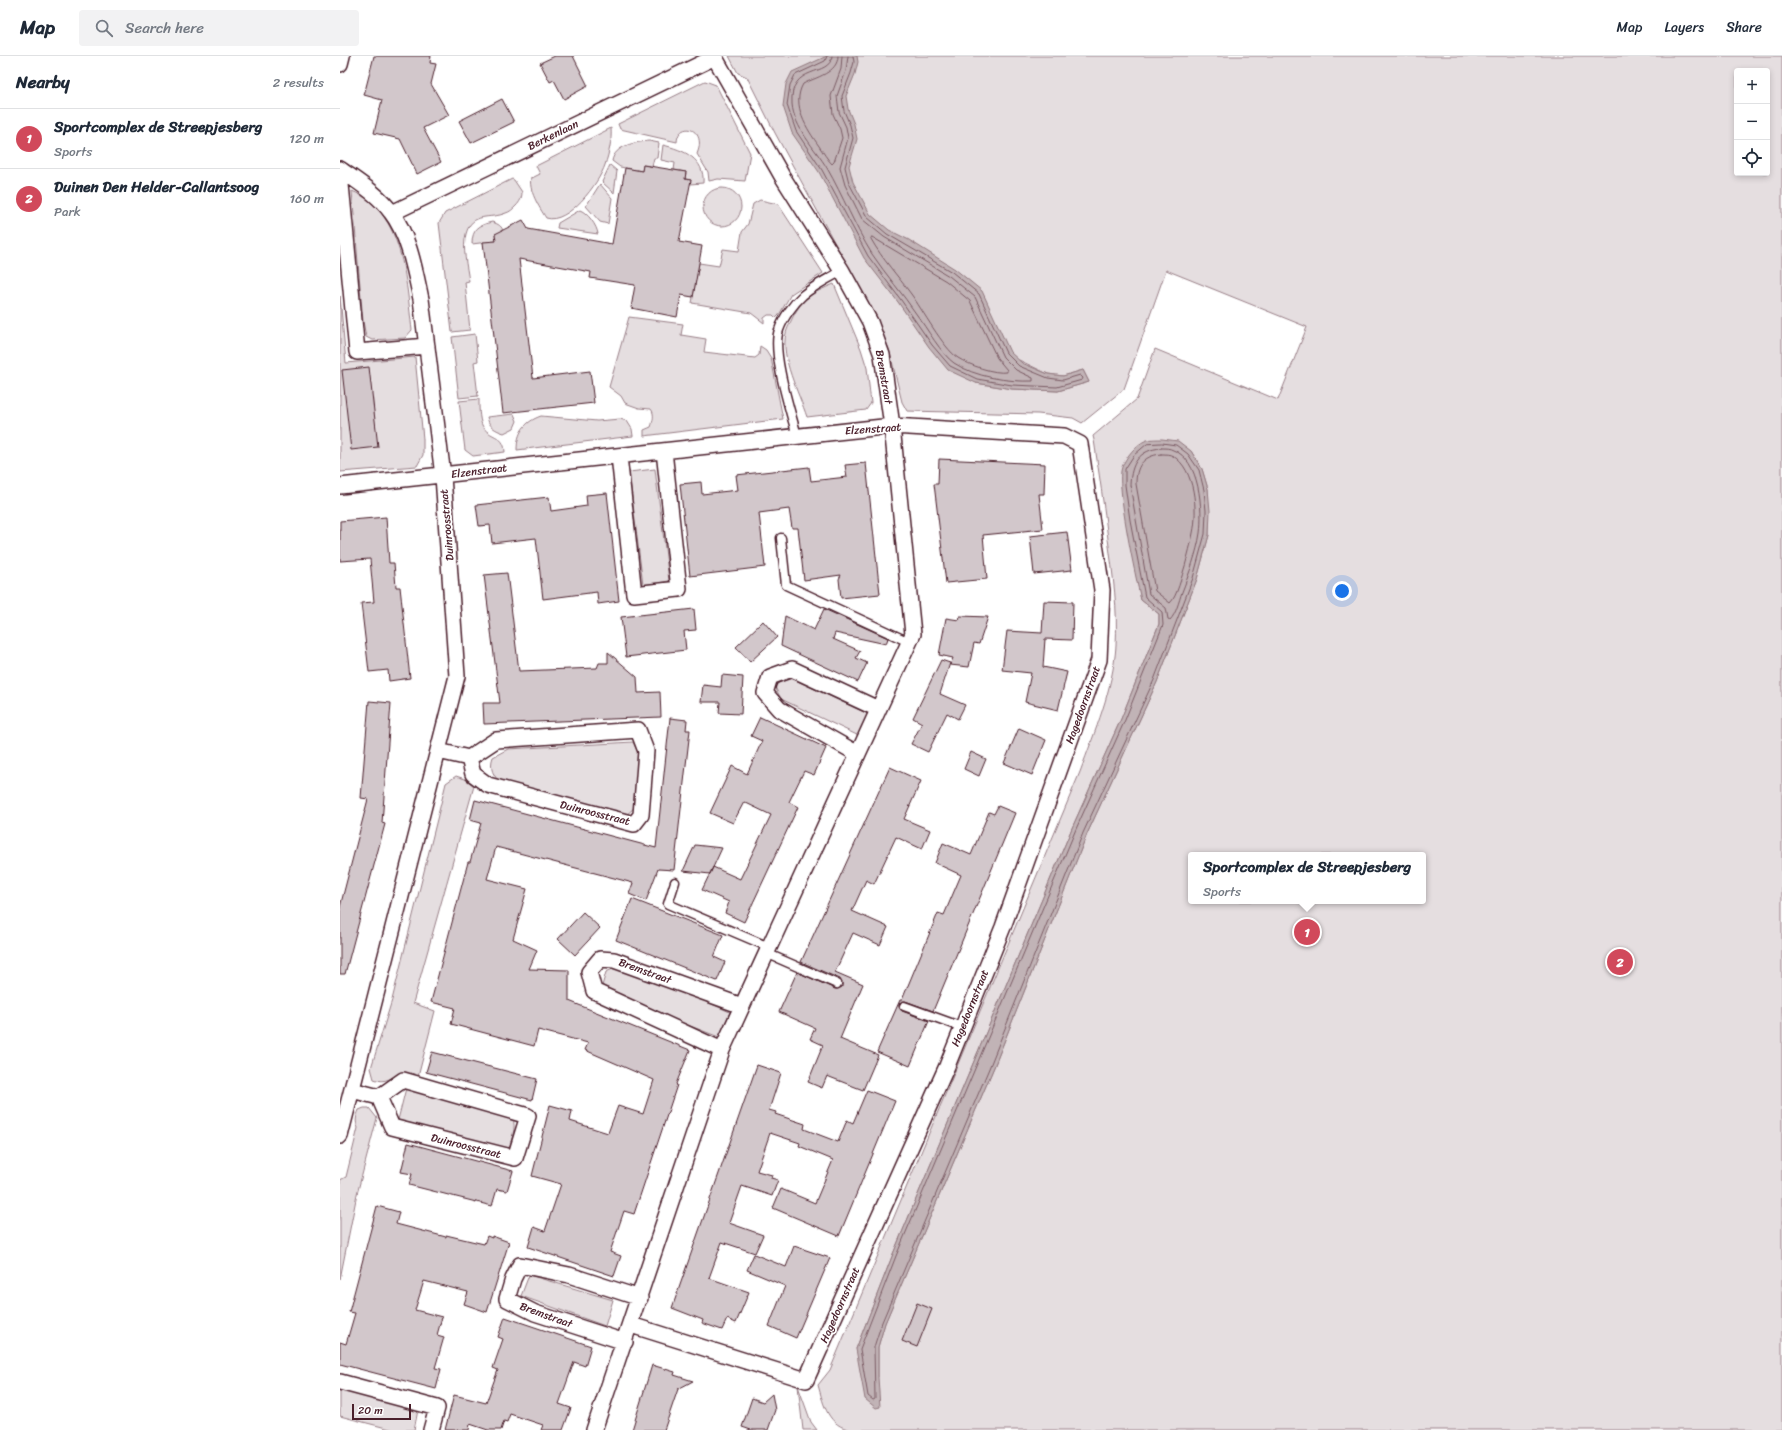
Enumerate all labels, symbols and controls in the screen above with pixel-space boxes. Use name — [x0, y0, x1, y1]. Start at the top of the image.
search box — [79, 10, 359, 46]
text: Map — [20, 11, 55, 44]
text: Search here — [125, 15, 204, 41]
text: Map — [1617, 15, 1642, 40]
text: Layers — [1664, 15, 1704, 40]
text: Share — [1726, 15, 1762, 40]
icon: search — [93, 17, 115, 39]
text: Nearby — [16, 67, 70, 97]
map controls — [1734, 68, 1770, 176]
button: + — [1734, 68, 1770, 104]
text: 2 results — [273, 71, 324, 94]
button: − — [1734, 104, 1770, 140]
text: Sportcomplex de Streepjesberg — [54, 114, 262, 140]
street label: Berkenlaan — [524, 114, 582, 156]
text: 1 — [26, 127, 32, 150]
text: 120 m — [289, 127, 324, 150]
text: Sports — [54, 140, 92, 163]
button: locate — [1734, 140, 1770, 176]
text: Duinen Den Helder-Callantsoog — [54, 174, 259, 200]
text: 2 — [25, 187, 33, 210]
text: 160 m — [289, 187, 324, 210]
text: Park — [54, 200, 81, 223]
street label: Bremstraat — [870, 348, 898, 406]
street label: Elzenstraat — [844, 418, 902, 440]
street label: Elzenstraat — [450, 458, 508, 484]
street label: Duinroosstraat — [434, 488, 460, 562]
your location — [1332, 581, 1352, 601]
street label: Hagedoornstraat — [1060, 663, 1106, 747]
street label: Duinroosstraat — [558, 795, 632, 831]
popup — [1188, 852, 1426, 904]
text: Sportcomplex de Streepjesberg — [1203, 854, 1411, 880]
text: Sports — [1203, 880, 1241, 903]
pin: 1 — [1294, 917, 1320, 947]
pin: 2 — [1607, 947, 1633, 977]
street label: Bremstraat — [616, 953, 675, 990]
street label: Hagedoornstraat — [946, 966, 994, 1049]
street label: Duinroosstraat — [429, 1128, 503, 1164]
street label: Hagedoornstraat — [815, 1264, 865, 1346]
street label: Bremstraat — [517, 1297, 576, 1334]
text: 20 m — [358, 1401, 383, 1420]
scale bar — [352, 1402, 411, 1421]

